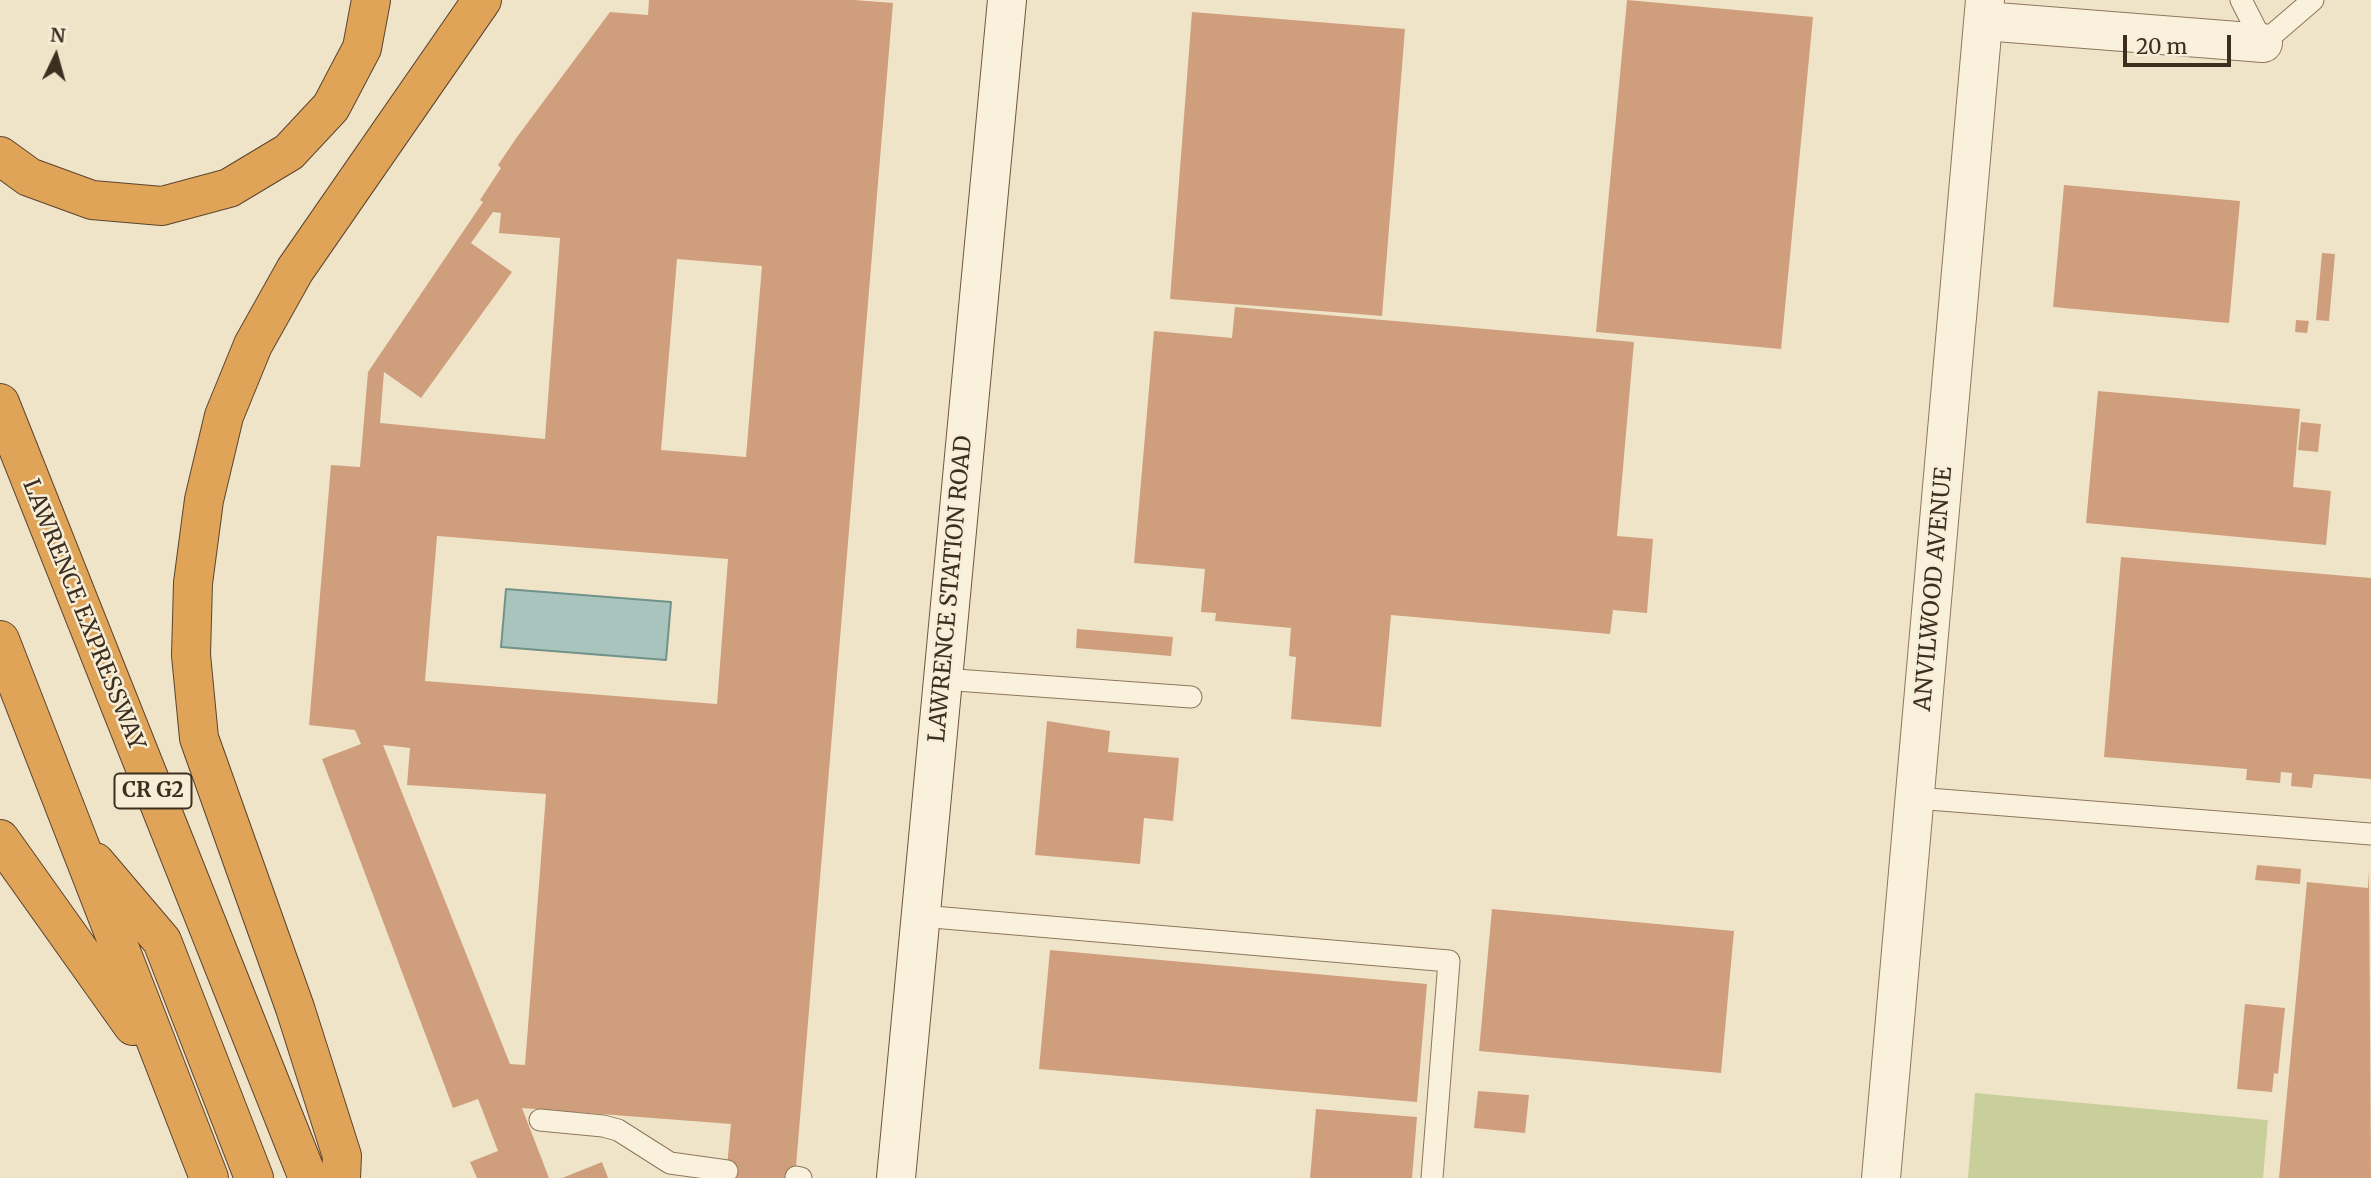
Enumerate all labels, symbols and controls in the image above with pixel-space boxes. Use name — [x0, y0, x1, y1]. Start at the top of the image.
north arrow — [21, 21, 91, 91]
scale bar — [2126, 21, 2234, 65]
text: N — [49, 22, 66, 48]
text: 20 m — [2136, 33, 2187, 60]
street label: LAWRENCE STATION ROAD — [924, 434, 978, 744]
street label: ANVILWOOD AVENUE — [1910, 466, 1958, 712]
street label: LAWRENCE EXPRESSWAY — [16, 475, 150, 755]
road number: CR G2 — [114, 774, 192, 808]

